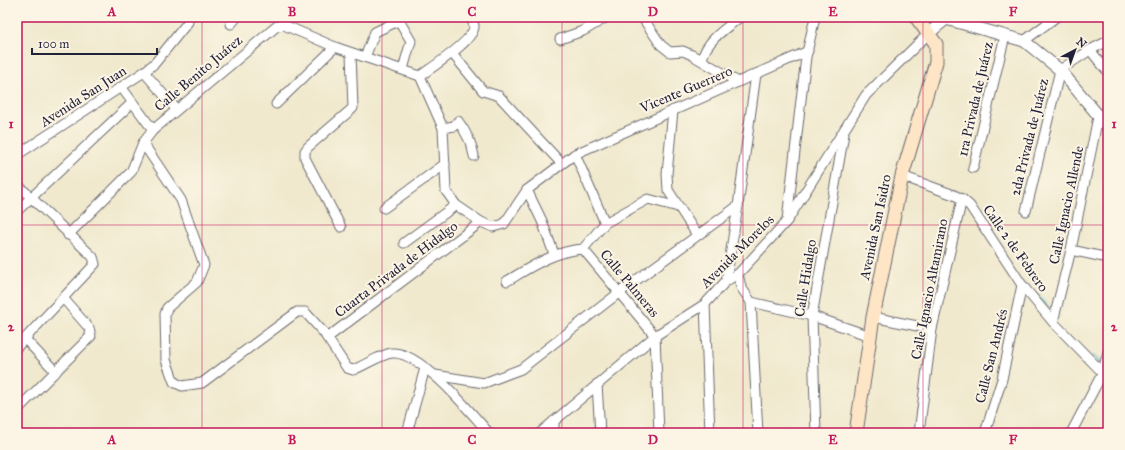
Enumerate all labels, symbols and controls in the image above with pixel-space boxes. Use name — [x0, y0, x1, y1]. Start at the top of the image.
text: A — [107, 4, 117, 20]
text: B — [288, 4, 297, 20]
text: C — [468, 4, 477, 20]
text: D — [648, 4, 658, 20]
text: E — [828, 4, 838, 20]
text: F — [1009, 4, 1018, 20]
scale bar — [32, 30, 157, 56]
north arrow — [1055, 30, 1095, 70]
street label: Calle Benito Juárez — [151, 31, 247, 116]
text: N — [1073, 35, 1090, 51]
text: 100 m — [38, 37, 69, 51]
street label: 1ra Privada de Juárez — [954, 40, 998, 158]
street label: Avenida San Juan — [36, 62, 130, 132]
street label: Vicente Guerrero — [637, 62, 735, 117]
street label: 2da Privada de Juárez — [1007, 76, 1053, 198]
text: 1 — [8, 116, 14, 132]
text: 1 — [1111, 116, 1117, 132]
street label: Calle Ignacio Allende — [1046, 144, 1087, 266]
street label: Avenida San Isidro — [856, 173, 895, 282]
street label: Calle 2 de Febrero — [979, 201, 1052, 295]
street label: Avenida Morelos — [696, 211, 778, 292]
street label: Calle Ignacio Altamirano — [907, 217, 951, 361]
street label: Cuarta Privada de Hidalgo — [331, 218, 461, 321]
street label: Calle Hidalgo — [791, 238, 820, 318]
street label: Calle Palmeras — [596, 246, 663, 321]
street label: Calle San Andrés — [972, 307, 1011, 405]
text: 2 — [8, 319, 15, 335]
text: 2 — [1111, 319, 1118, 335]
text: A — [107, 432, 117, 448]
text: B — [288, 432, 297, 448]
text: C — [468, 432, 477, 448]
text: D — [648, 432, 658, 448]
text: E — [828, 432, 838, 448]
text: F — [1009, 432, 1018, 448]

